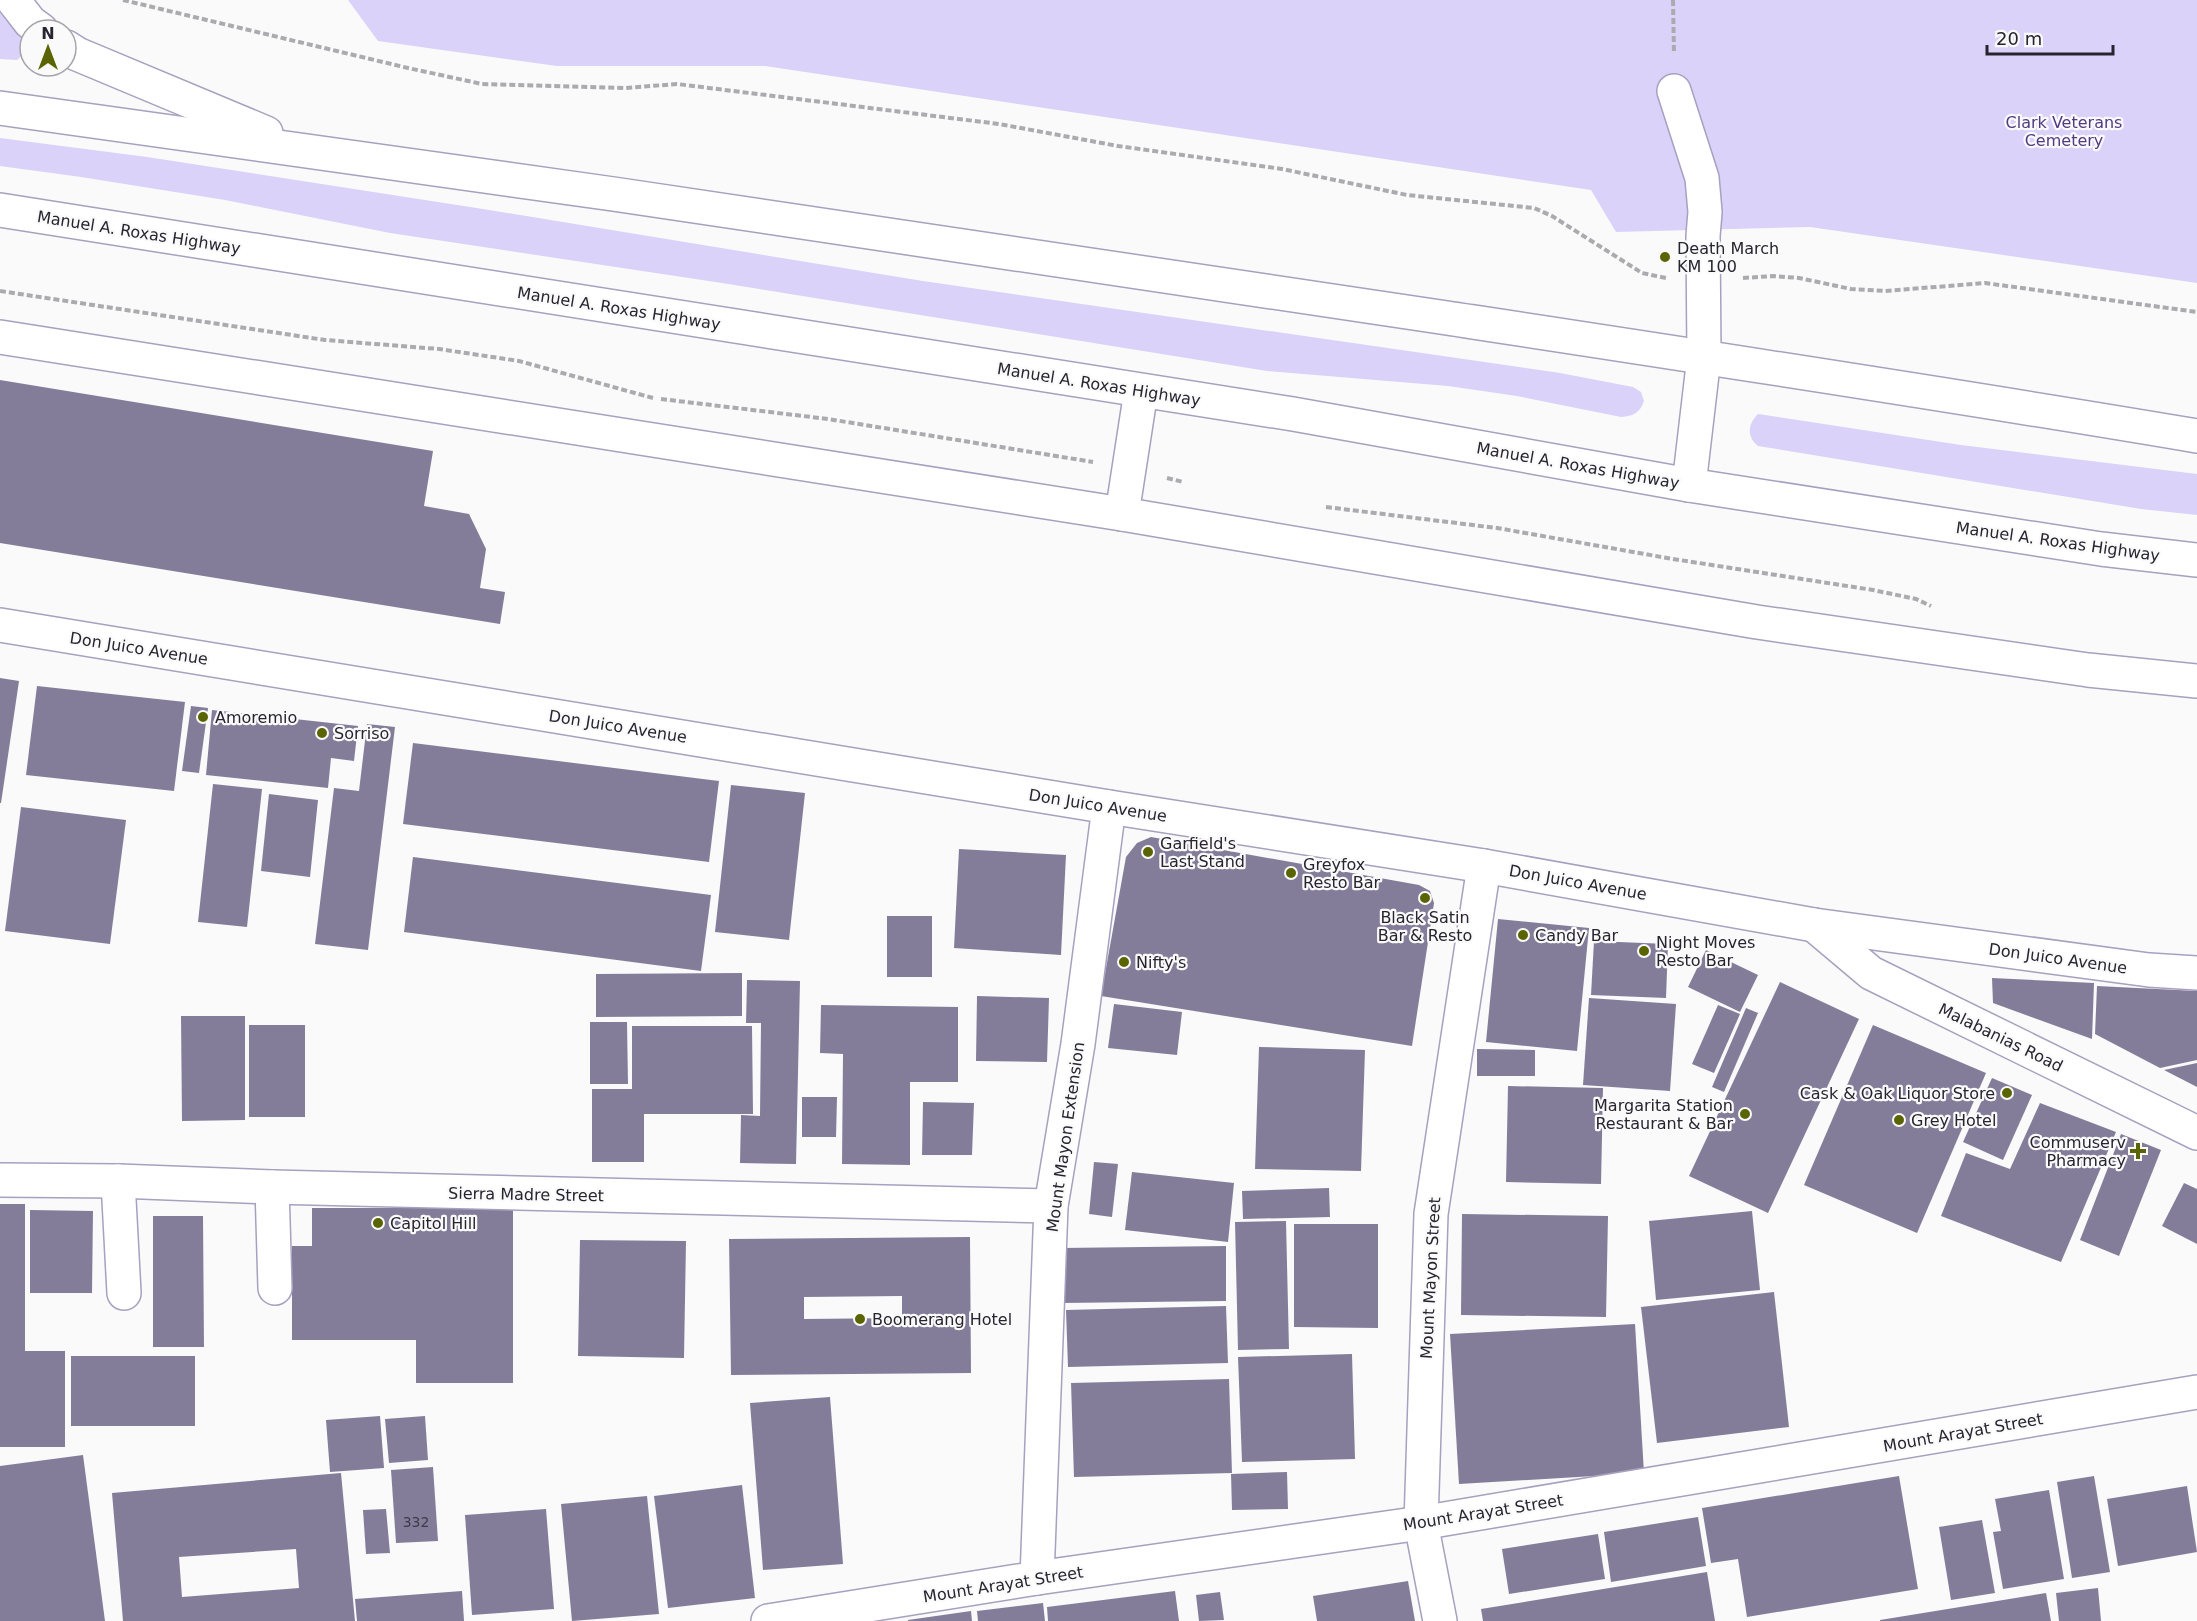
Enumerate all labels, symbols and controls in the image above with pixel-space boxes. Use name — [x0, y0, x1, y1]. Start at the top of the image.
north arrow — [18, 18, 78, 78]
scale bar — [1987, 18, 2113, 56]
text: N — [41, 24, 55, 43]
text: 20 m — [1996, 28, 2042, 49]
park label: Clark Veterans Cemetery — [2006, 113, 2122, 150]
street label: Manuel A. Roxas Highway — [36, 207, 242, 258]
place label: Death March KM 100 — [1677, 239, 1779, 276]
marker: Death March KM 100 — [1658, 250, 1672, 264]
street label: Manuel A. Roxas Highway — [516, 283, 722, 334]
street label: Manuel A. Roxas Highway — [996, 359, 1202, 410]
street label: Manuel A. Roxas Highway — [1475, 438, 1681, 493]
street label: Manuel A. Roxas Highway — [1955, 518, 2161, 565]
street label: Don Juico Avenue — [68, 628, 209, 669]
street label: Don Juico Avenue — [547, 706, 688, 747]
place label: Amoremio — [215, 708, 297, 727]
marker: Amoremio — [196, 710, 210, 724]
place label: Sorriso — [334, 724, 389, 743]
marker: Sorriso — [315, 726, 329, 740]
street label: Don Juico Avenue — [1027, 785, 1168, 826]
place label: Garfield's Last Stand — [1160, 834, 1245, 871]
marker: Garfield's Last Stand — [1141, 845, 1155, 859]
place label: Greyfox Resto Bar — [1303, 855, 1381, 892]
street label: Don Juico Avenue — [1507, 861, 1648, 904]
marker: Greyfox Resto Bar — [1284, 866, 1298, 880]
marker: Black Satin Bar & Resto — [1418, 891, 1432, 905]
place label: Black Satin Bar & Resto — [1378, 908, 1472, 945]
place label: Candy Bar — [1535, 926, 1619, 945]
marker: Candy Bar — [1516, 928, 1530, 942]
place label: Night Moves Resto Bar — [1656, 933, 1755, 970]
street label: Don Juico Avenue — [1987, 939, 2128, 978]
marker: Night Moves Resto Bar — [1637, 944, 1651, 958]
place label: Nifty's — [1136, 953, 1186, 972]
marker: Nifty's — [1117, 955, 1131, 969]
street label: Malabanias Road — [1936, 999, 2066, 1076]
street label: Mount Mayon Extension — [1043, 1041, 1088, 1233]
place label: Cask & Oak Liquor Store — [1800, 1084, 1995, 1103]
marker: Cask & Oak Liquor Store — [2000, 1086, 2014, 1100]
place label: Margarita Station Restaurant & Bar — [1594, 1096, 1733, 1133]
marker: Margarita Station Restaurant & Bar — [1738, 1107, 1752, 1121]
place label: Grey Hotel — [1911, 1111, 1996, 1130]
marker: Grey Hotel — [1892, 1113, 1906, 1127]
place label: Commuserv Pharmacy — [2030, 1133, 2126, 1170]
marker: Commuserv Pharmacy — [2131, 1144, 2145, 1158]
street label: Sierra Madre Street — [448, 1184, 604, 1205]
street label: Mount Mayon Street — [1417, 1197, 1444, 1359]
place label: Capitol Hill — [390, 1214, 477, 1233]
marker: Capitol Hill — [371, 1216, 385, 1230]
place label: Boomerang Hotel — [872, 1310, 1012, 1329]
marker: Boomerang Hotel — [853, 1312, 867, 1326]
street label: Mount Arayat Street — [1882, 1409, 2044, 1456]
street label: Mount Arayat Street — [1402, 1490, 1564, 1535]
house number: 332 — [403, 1514, 429, 1530]
street label: Mount Arayat Street — [922, 1562, 1084, 1607]

